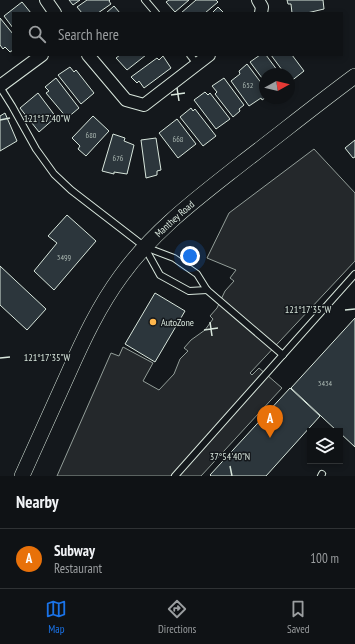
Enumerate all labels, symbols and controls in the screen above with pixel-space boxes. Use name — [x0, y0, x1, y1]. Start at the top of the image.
search box — [12, 12, 343, 56]
icon: search — [26, 23, 48, 45]
text: Search here — [58, 25, 119, 44]
north arrow — [259, 68, 295, 104]
house number: 652 — [243, 80, 254, 90]
text: 121°17'40"W — [24, 112, 71, 125]
house number: 680 — [86, 130, 97, 140]
house number: 668 — [173, 134, 184, 144]
house number: 676 — [113, 153, 124, 163]
street label: Manthey Road — [152, 198, 197, 240]
your location — [180, 246, 200, 266]
house number: 3499 — [57, 252, 72, 262]
text: 121°17'35"W — [285, 303, 332, 316]
place label: AutoZone — [161, 316, 194, 329]
marker: AutoZone — [148, 317, 158, 327]
text: 121°17'35"W — [24, 351, 71, 364]
house number: 3434 — [318, 378, 333, 388]
pin: A — [257, 405, 283, 438]
map controls — [307, 428, 343, 464]
button: layers — [307, 428, 343, 464]
text: 37°54'40"N — [210, 450, 250, 463]
text: Nearby — [16, 491, 59, 513]
text: Subway — [54, 541, 95, 560]
text: A — [26, 550, 32, 567]
text: 100 m — [310, 550, 339, 567]
text: Restaurant — [54, 560, 102, 577]
tab: Map — [45, 598, 67, 636]
tab: Directions — [158, 598, 196, 636]
tab: Saved — [287, 598, 310, 636]

